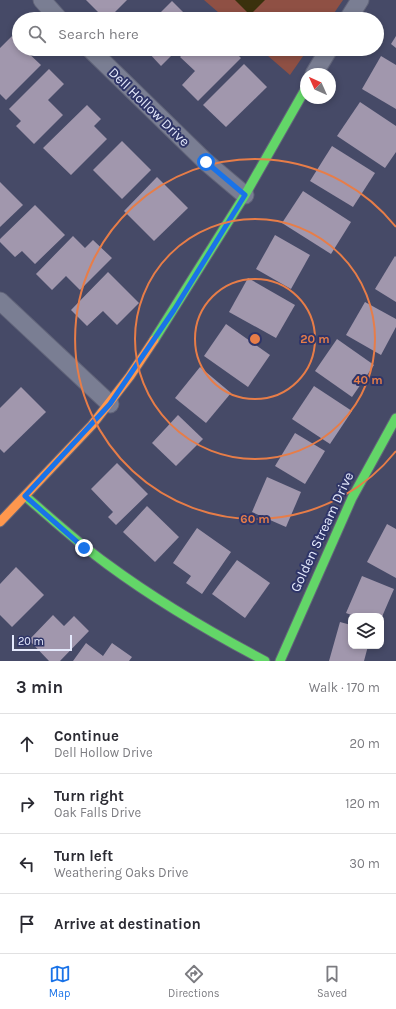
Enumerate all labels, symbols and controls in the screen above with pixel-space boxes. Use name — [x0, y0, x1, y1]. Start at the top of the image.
search box — [12, 12, 384, 56]
icon: search — [26, 23, 48, 45]
text: Search here — [58, 25, 139, 43]
street label: Dell Hollow Drive — [105, 64, 193, 150]
north arrow — [300, 68, 336, 104]
route start — [197, 153, 215, 171]
centre of rings — [248, 332, 262, 346]
text: 20 m — [300, 332, 330, 346]
text: 40 m — [353, 373, 383, 387]
street label: Golden Stream Drive — [287, 469, 357, 595]
text: 60 m — [240, 512, 270, 526]
route end — [75, 539, 93, 557]
map controls — [348, 613, 384, 649]
button: layers — [348, 613, 384, 649]
scale bar — [12, 633, 72, 652]
text: 20 m — [18, 635, 44, 648]
text: 3 min — [16, 677, 63, 697]
text: Walk · 170 m — [309, 680, 380, 695]
text: Continue — [54, 727, 119, 745]
icon: ahead — [16, 733, 38, 755]
text: 20 m — [350, 736, 380, 751]
text: Dell Hollow Drive — [54, 745, 153, 760]
text: Turn right — [54, 787, 124, 805]
icon: right — [16, 793, 38, 815]
text: 120 m — [345, 796, 380, 811]
text: Oak Falls Drive — [54, 805, 141, 820]
text: Turn left — [54, 847, 113, 865]
icon: left — [16, 853, 38, 875]
text: 30 m — [349, 856, 380, 871]
text: Weathering Oaks Drive — [54, 865, 188, 880]
icon: arrive — [16, 913, 38, 935]
text: Arrive at destination — [54, 915, 201, 933]
tab: Map — [49, 963, 71, 1000]
tab: Directions — [168, 963, 220, 1000]
tab: Saved — [317, 963, 347, 1000]

